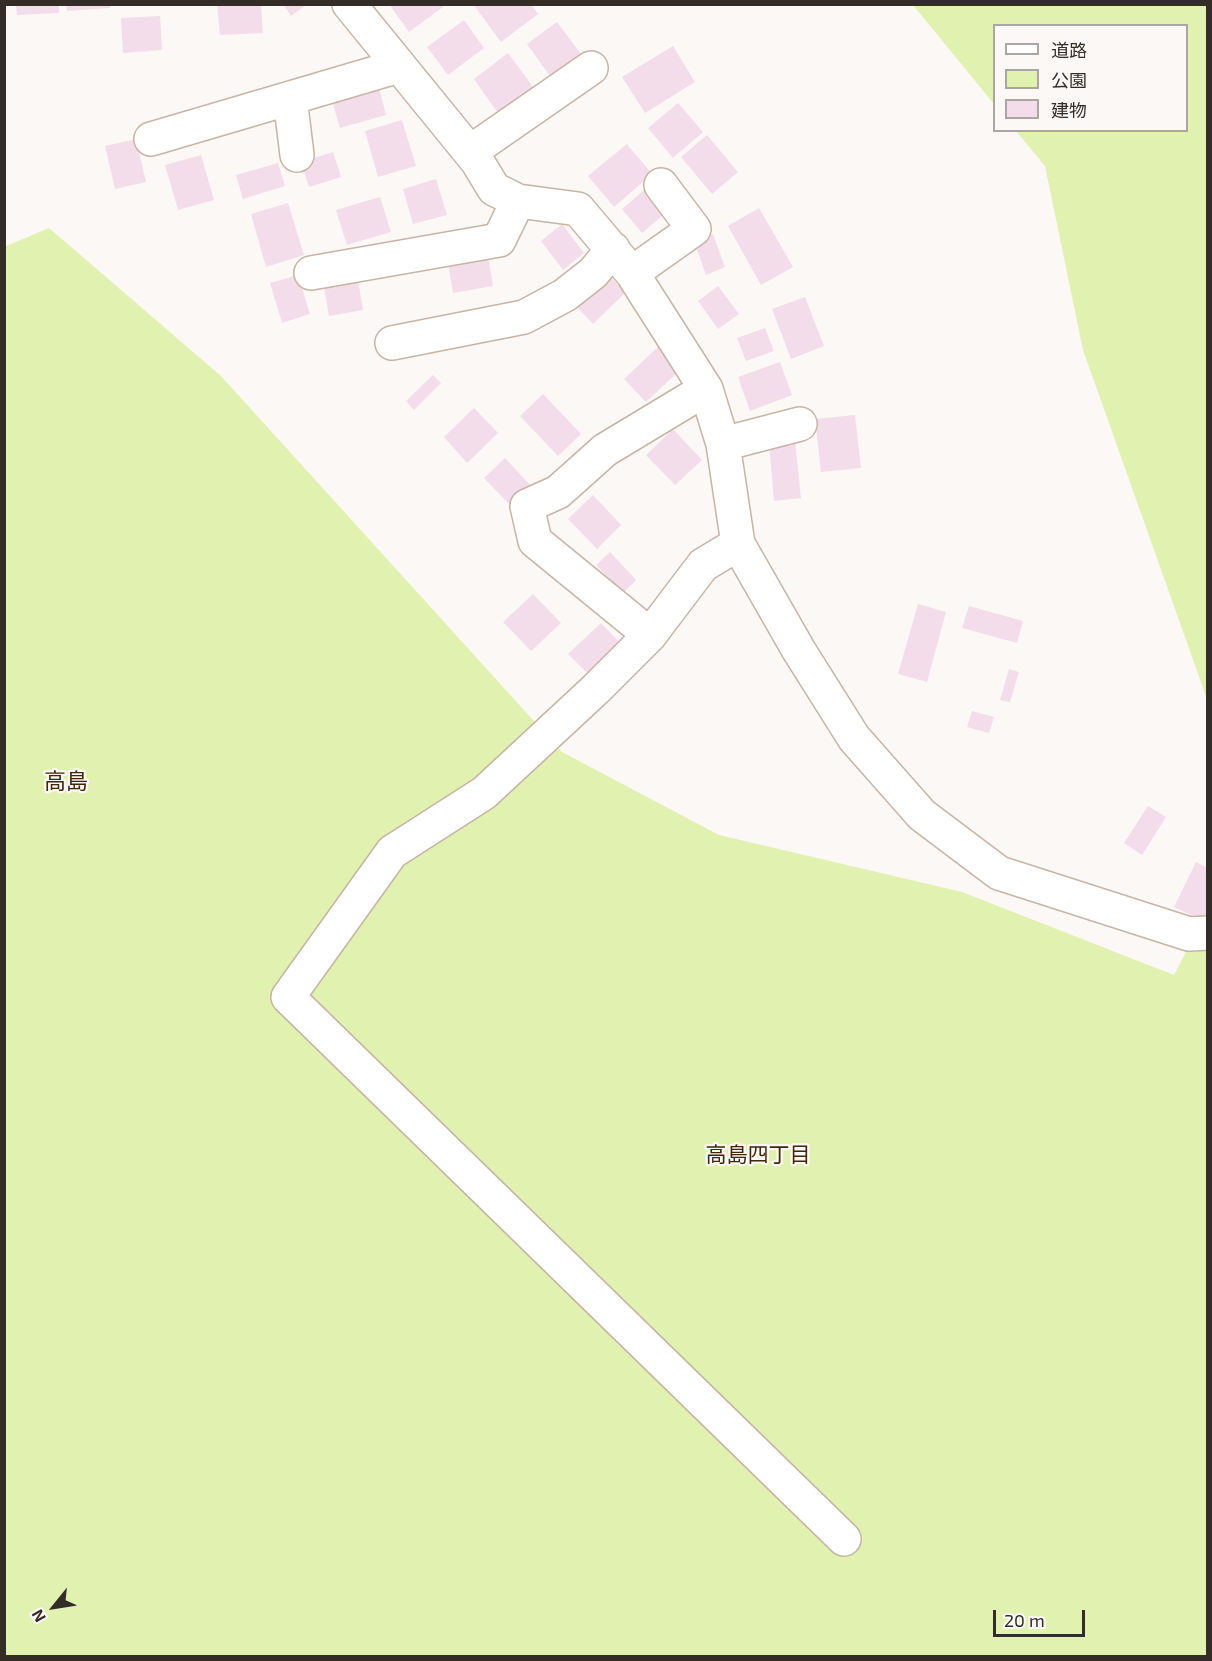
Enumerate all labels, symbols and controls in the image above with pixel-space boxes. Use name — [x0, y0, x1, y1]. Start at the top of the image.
legend — [993, 24, 1188, 132]
text: 道路 — [1051, 39, 1087, 61]
text: 公園 — [1051, 69, 1087, 91]
text: 建物 — [1051, 99, 1087, 121]
district label: 高島 — [44, 769, 88, 795]
district label: 高島四丁目 — [706, 1142, 810, 1168]
north arrow — [24, 1577, 84, 1637]
scale bar — [996, 1598, 1088, 1636]
text: N — [27, 1606, 49, 1626]
text: 20 m — [1004, 1609, 1045, 1631]

